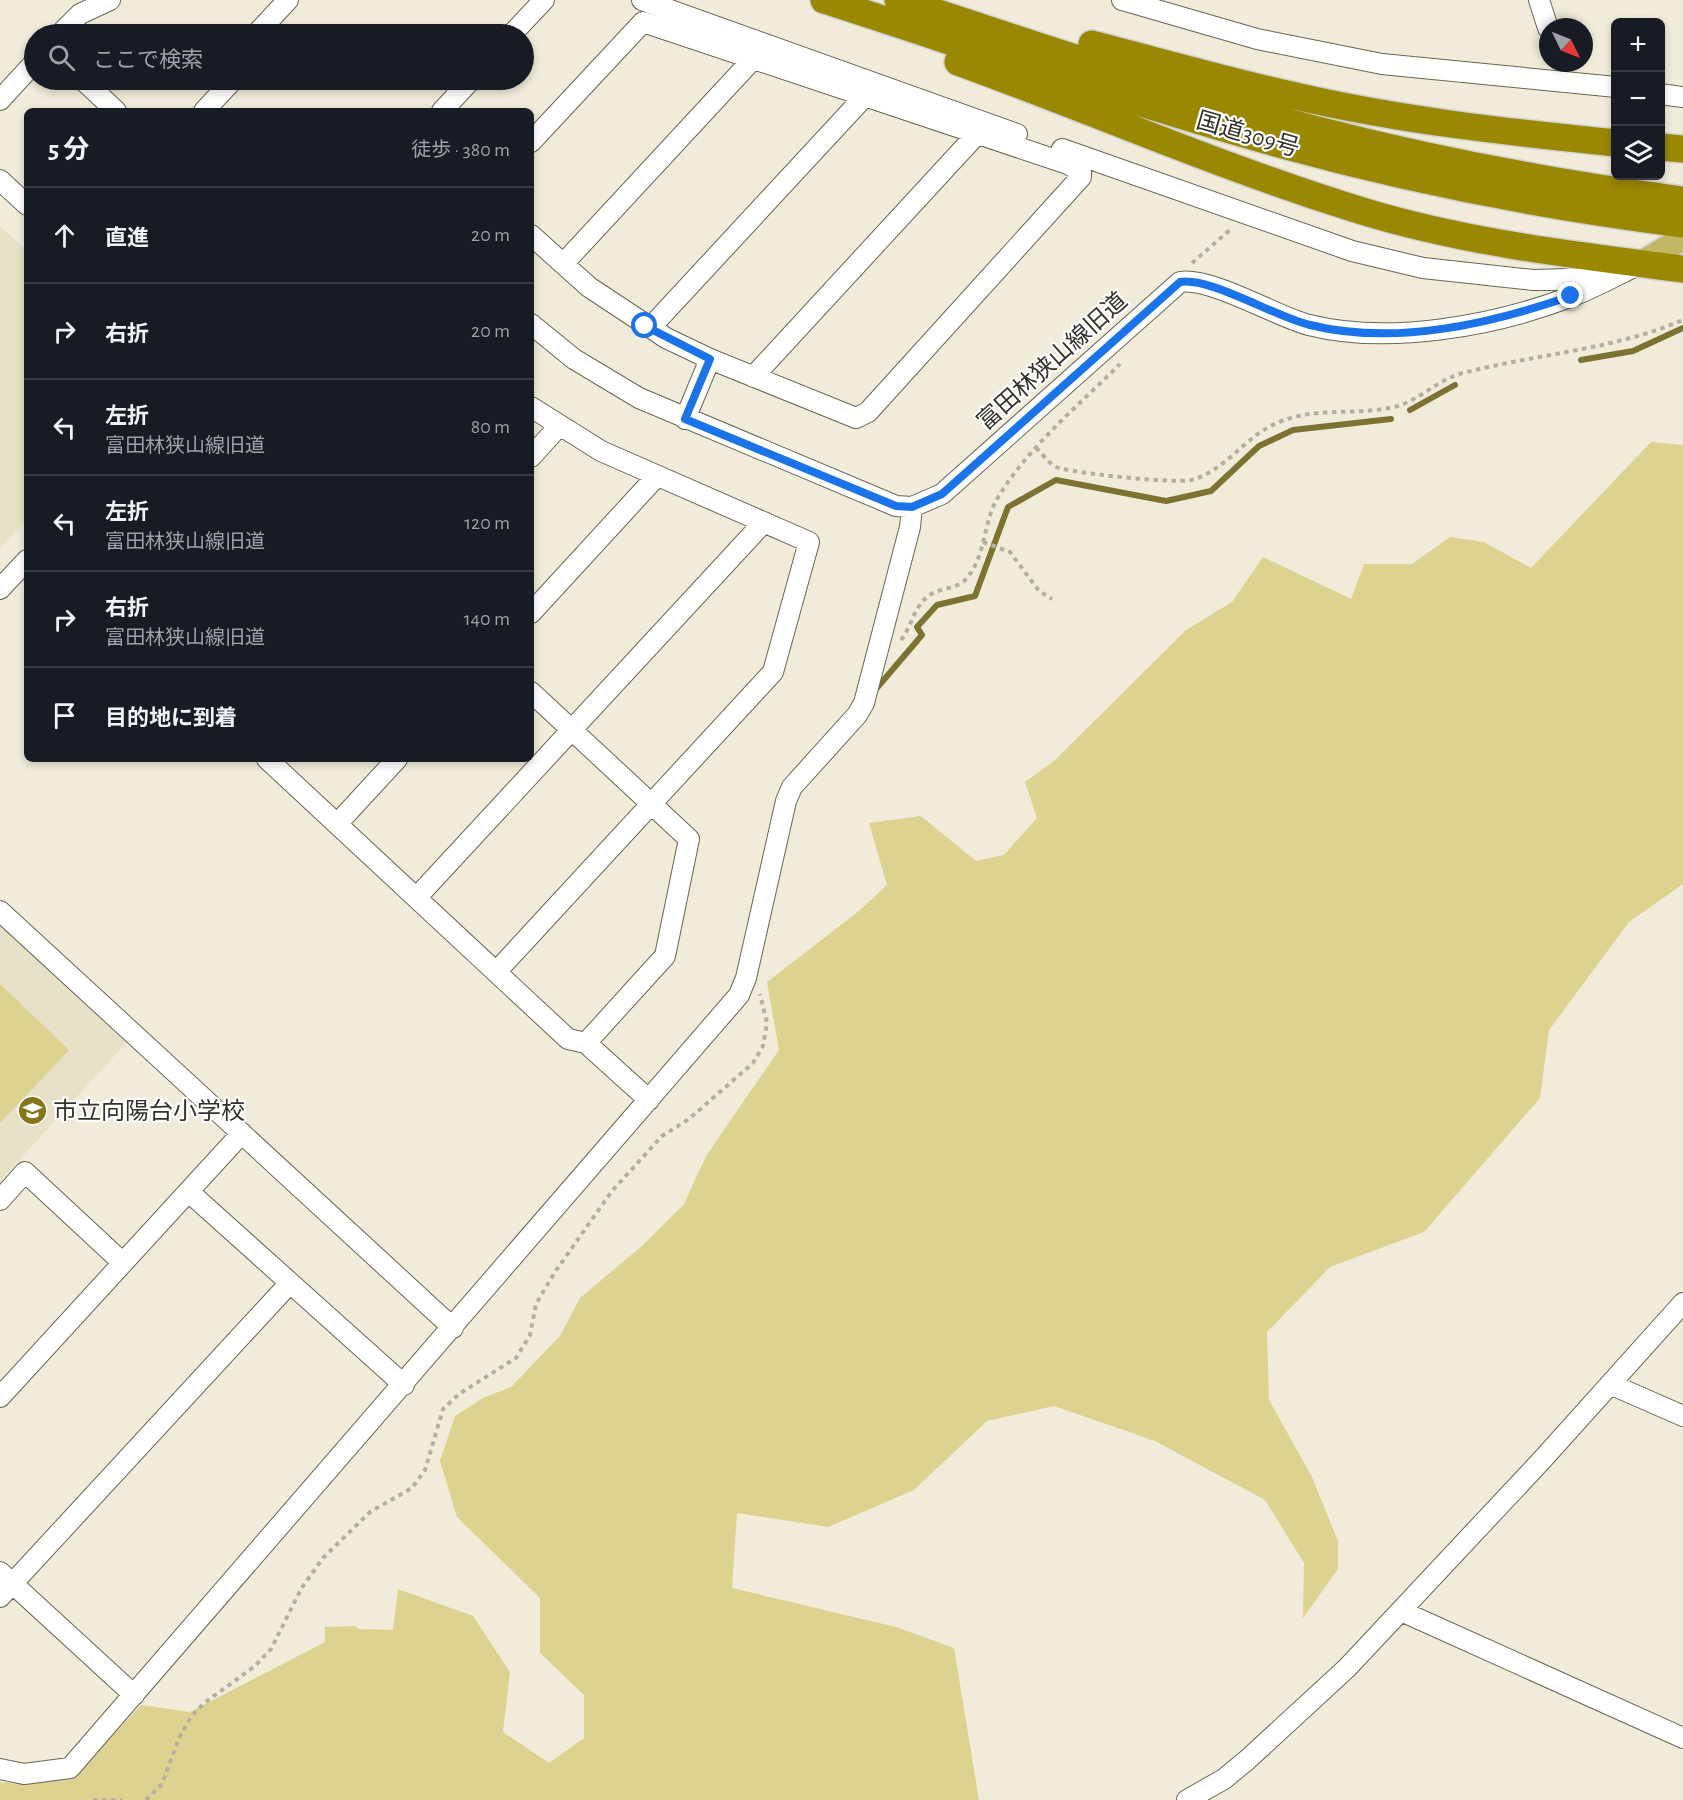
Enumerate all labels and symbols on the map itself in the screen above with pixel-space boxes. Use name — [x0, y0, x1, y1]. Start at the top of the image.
north arrow — [1539, 18, 1593, 72]
street label: 国道309号 — [1194, 107, 1302, 161]
route end — [1557, 282, 1583, 308]
street label: 富田林狭山線旧道 — [972, 287, 1132, 435]
route start — [631, 312, 657, 338]
school or university icon: 市立向陽台小学校 — [16, 1095, 48, 1127]
place label: 市立向陽台小学校 — [53, 1098, 245, 1124]

